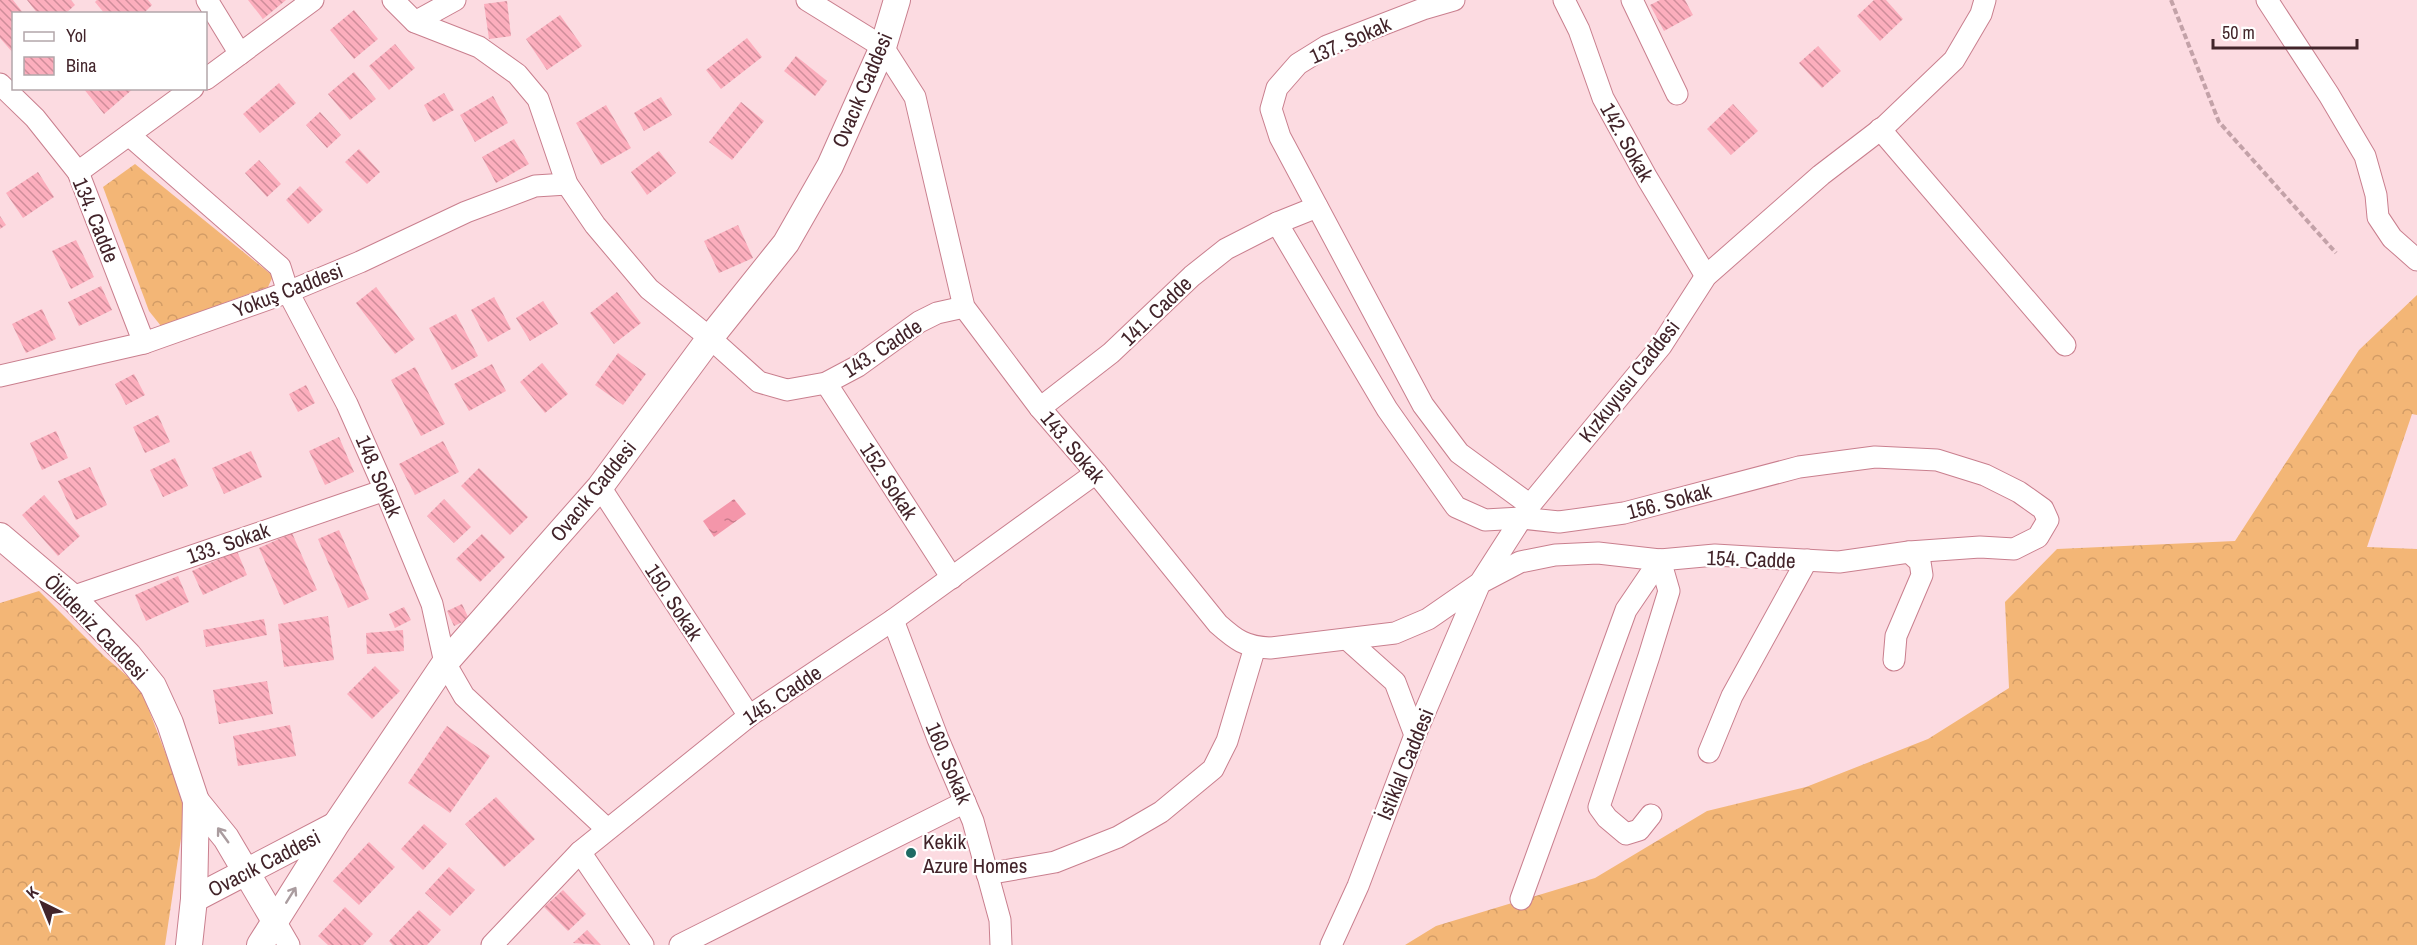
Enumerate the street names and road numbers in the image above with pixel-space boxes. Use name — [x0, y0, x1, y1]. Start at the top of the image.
street label: 137. Sokak — [1305, 9, 1396, 71]
street label: Ovacık Caddesi — [825, 28, 899, 152]
street label: 142. Sokak — [1593, 97, 1661, 187]
street label: 134. Cadde — [66, 173, 126, 267]
street label: Yokuş Caddesi — [229, 256, 347, 324]
street label: 141. Cadde — [1114, 270, 1198, 352]
street label: 143. Cadde — [837, 312, 927, 384]
street label: Kızkuyusu Caddesi — [1572, 314, 1686, 448]
street label: 143. Sokak — [1034, 405, 1112, 490]
street label: 148. Sokak — [349, 431, 409, 522]
street label: Ovacık Caddesi — [543, 434, 643, 548]
street label: 152. Sokak — [853, 437, 925, 525]
street label: 156. Sokak — [1624, 476, 1715, 526]
street label: 133. Sokak — [183, 515, 274, 571]
street label: 154. Cadde — [1706, 543, 1796, 575]
street label: 150. Sokak — [638, 558, 710, 646]
street label: Ölüdeniz Caddesi — [38, 567, 154, 687]
street label: 145. Cadde — [737, 658, 827, 732]
street label: İstiklal Caddesi — [1370, 704, 1440, 824]
street label: 160. Sokak — [919, 718, 979, 809]
street label: Ovacık Caddesi — [203, 822, 325, 904]

